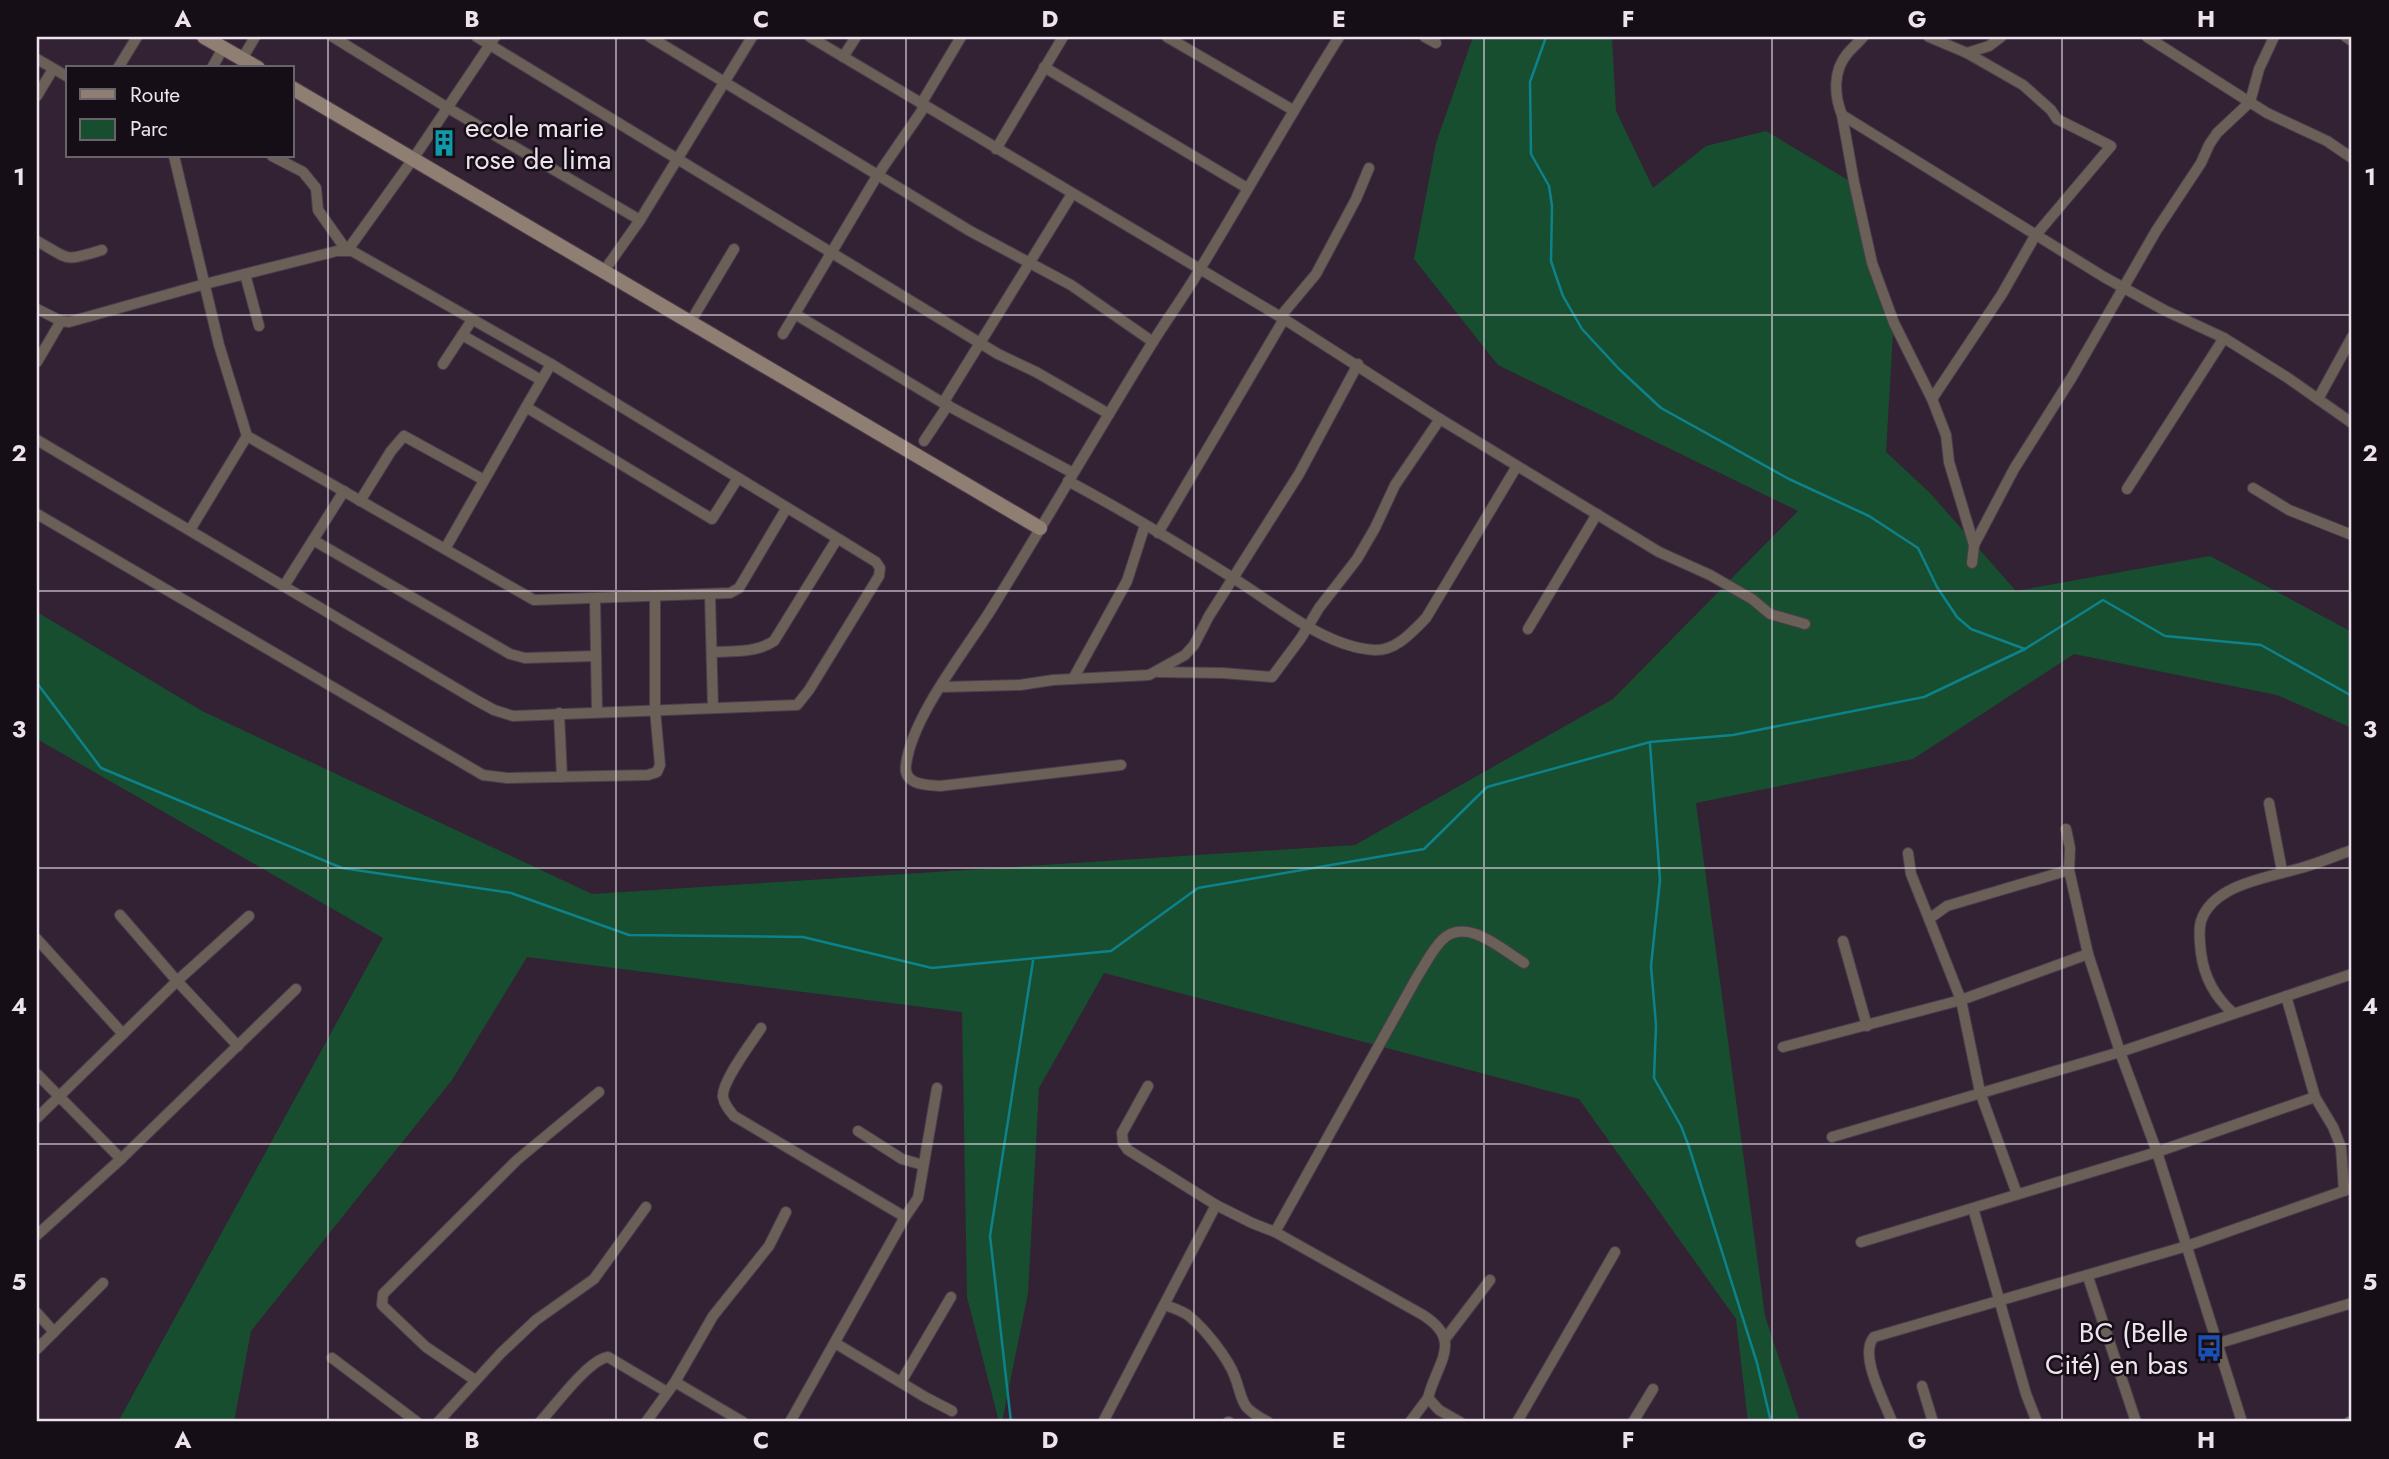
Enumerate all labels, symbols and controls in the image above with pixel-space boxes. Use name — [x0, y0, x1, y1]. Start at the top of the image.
text: A — [174, 2, 192, 36]
text: B — [464, 2, 480, 36]
text: C — [753, 2, 769, 36]
text: D — [1042, 2, 1059, 36]
text: E — [1332, 2, 1346, 36]
text: F — [1622, 2, 1634, 36]
text: G — [1908, 2, 1926, 36]
text: H — [2197, 2, 2215, 36]
legend — [66, 66, 294, 158]
text: Route — [130, 80, 180, 110]
place label: ecole marie rose de lima — [465, 107, 611, 180]
text: Parc — [130, 114, 168, 144]
building icon: ecole marie rose de lima — [429, 128, 459, 158]
text: 1 — [13, 160, 25, 194]
text: 1 — [2364, 160, 2376, 194]
text: 2 — [11, 436, 27, 470]
text: 2 — [2362, 436, 2378, 470]
text: 3 — [12, 712, 26, 746]
text: 3 — [2363, 712, 2377, 746]
text: 4 — [11, 989, 27, 1023]
text: 4 — [2362, 989, 2378, 1023]
text: 5 — [12, 1265, 26, 1299]
text: 5 — [2363, 1265, 2377, 1299]
place label: BC (Belle Cité) en bas — [2045, 1312, 2188, 1385]
bus stop icon: BC (Belle Cité) en bas — [2194, 1333, 2224, 1363]
text: A — [174, 1423, 192, 1457]
text: B — [464, 1423, 480, 1457]
text: C — [753, 1423, 769, 1457]
text: D — [1042, 1423, 1059, 1457]
text: E — [1332, 1423, 1346, 1457]
text: F — [1622, 1423, 1634, 1457]
text: G — [1908, 1423, 1926, 1457]
text: H — [2197, 1423, 2215, 1457]

